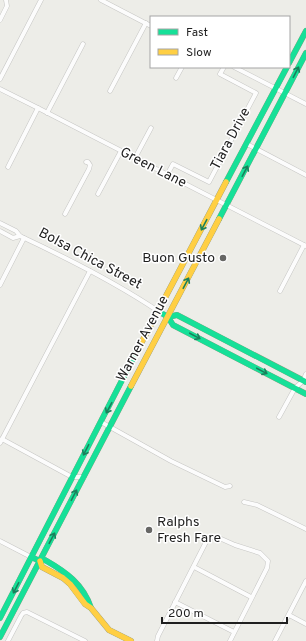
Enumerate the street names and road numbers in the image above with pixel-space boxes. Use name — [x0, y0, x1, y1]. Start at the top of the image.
street label: Tiara Drive — [207, 105, 255, 173]
street label: Green Lane — [117, 144, 189, 192]
street label: Bolsa Chica Street — [35, 225, 145, 293]
street label: Warner Avenue — [113, 293, 173, 385]

